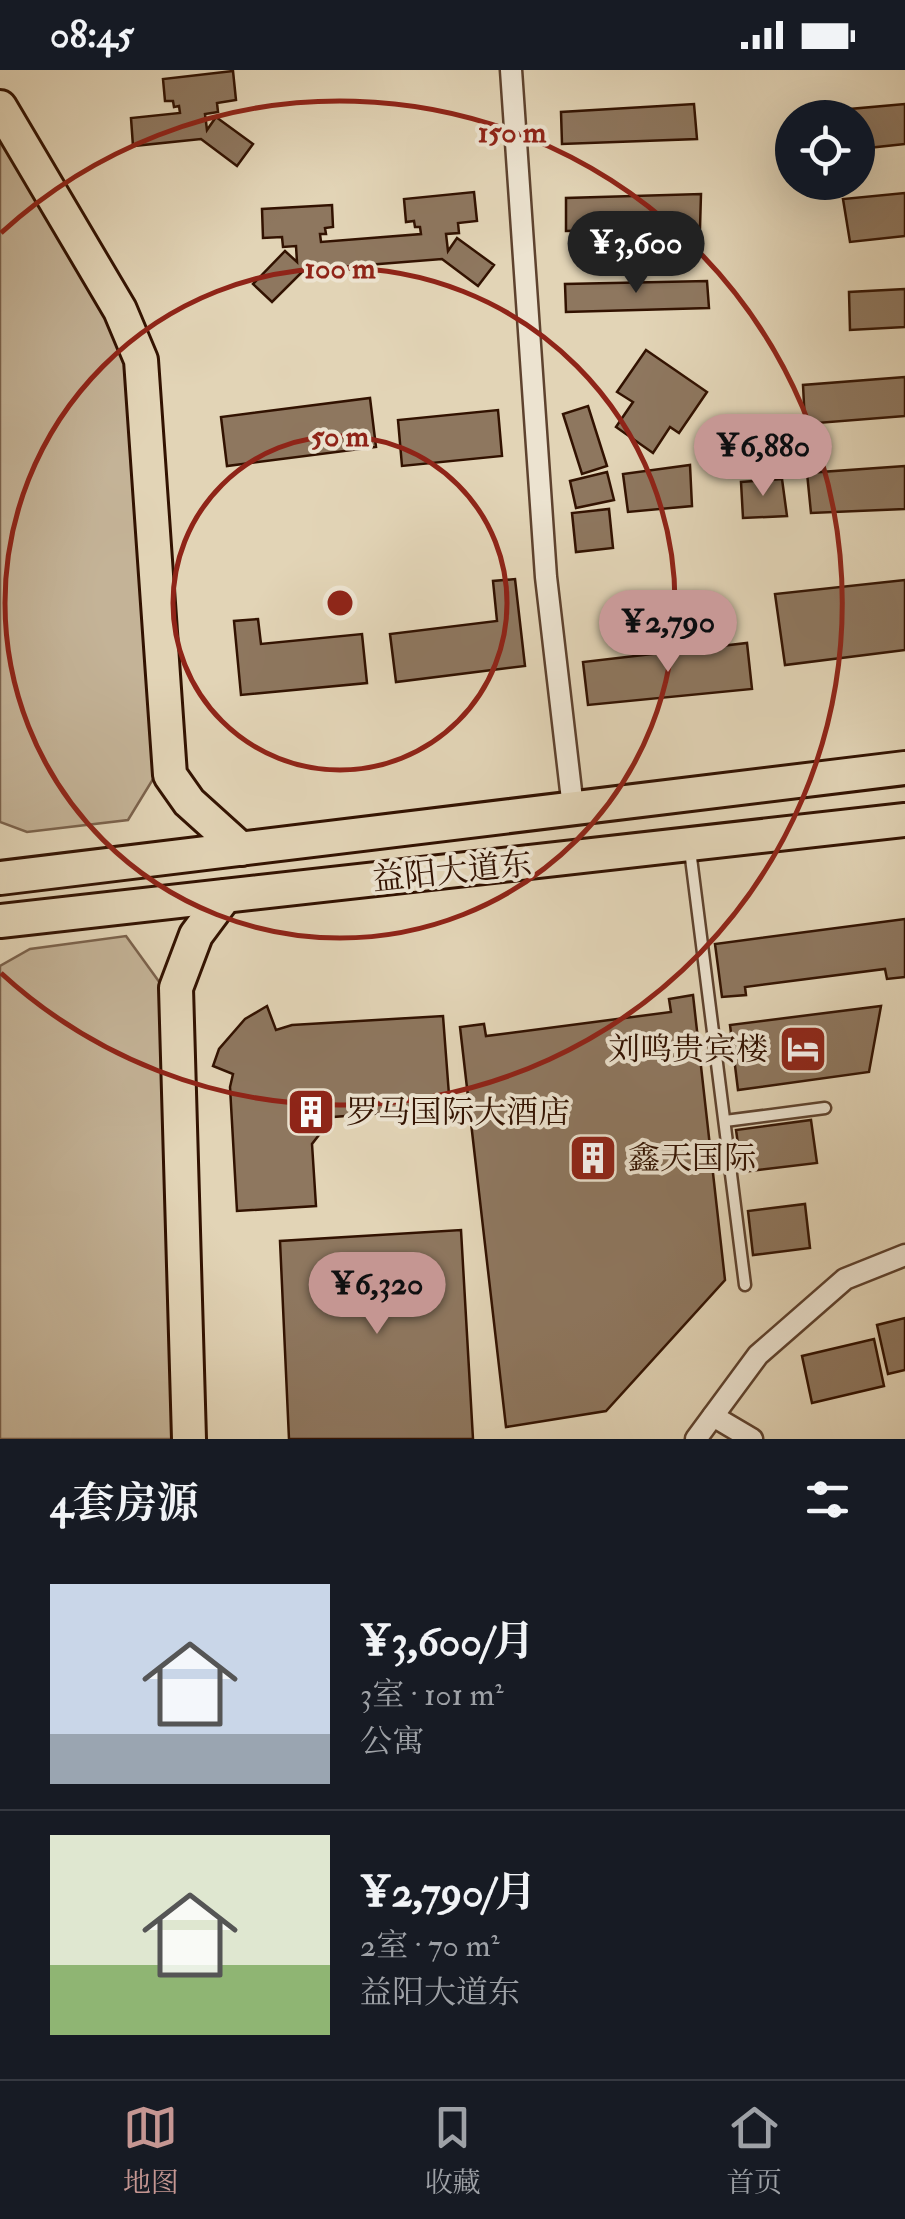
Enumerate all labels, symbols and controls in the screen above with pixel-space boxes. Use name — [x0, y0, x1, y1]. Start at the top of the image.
text: 08:45 — [50, 11, 134, 59]
map controls — [775, 100, 875, 200]
button: locate — [775, 100, 875, 200]
text: 150 m — [478, 114, 547, 151]
pin: ¥3,600 — [555, 211, 717, 296]
text: ¥3,600 — [590, 223, 682, 263]
text: 100 m — [305, 250, 376, 287]
pin: ¥6,880 — [682, 414, 844, 499]
text: 50 m — [311, 418, 370, 455]
text: ¥6,880 — [716, 426, 810, 466]
centre of rings — [322, 585, 358, 621]
pin: ¥2,790 — [587, 590, 749, 675]
text: ¥2,790 — [621, 602, 715, 642]
street label: 益阳大道东 — [370, 844, 534, 900]
hotel icon: 刘鸣贵宾楼 — [777, 1023, 829, 1075]
place label: 刘鸣贵宾楼 — [608, 1030, 768, 1070]
building icon: 罗马国际大酒店 — [285, 1086, 337, 1138]
place label: 罗马国际大酒店 — [346, 1093, 570, 1133]
building icon: 鑫天国际 — [567, 1132, 619, 1184]
place label: 鑫天国际 — [628, 1139, 756, 1179]
pin: ¥6,320 — [296, 1252, 458, 1337]
text: ¥6,320 — [331, 1264, 423, 1304]
icon: filters — [800, 1472, 855, 1527]
text: 4套房源 — [50, 1478, 199, 1530]
text: ¥3,600/月 — [360, 1616, 535, 1668]
icon: home — [130, 1624, 250, 1744]
text: 3室 · 101 m² — [360, 1675, 503, 1715]
text: 公寓 — [360, 1722, 424, 1762]
text: ¥2,790/月 — [360, 1867, 536, 1919]
icon: home — [130, 1875, 250, 1995]
text: 2室 · 70 m² — [360, 1926, 500, 1966]
text: 益阳大道东 — [360, 1973, 520, 2013]
tab: 地图 — [123, 2100, 179, 2201]
tab: 收藏 — [424, 2100, 480, 2201]
tab: 首页 — [726, 2100, 782, 2201]

